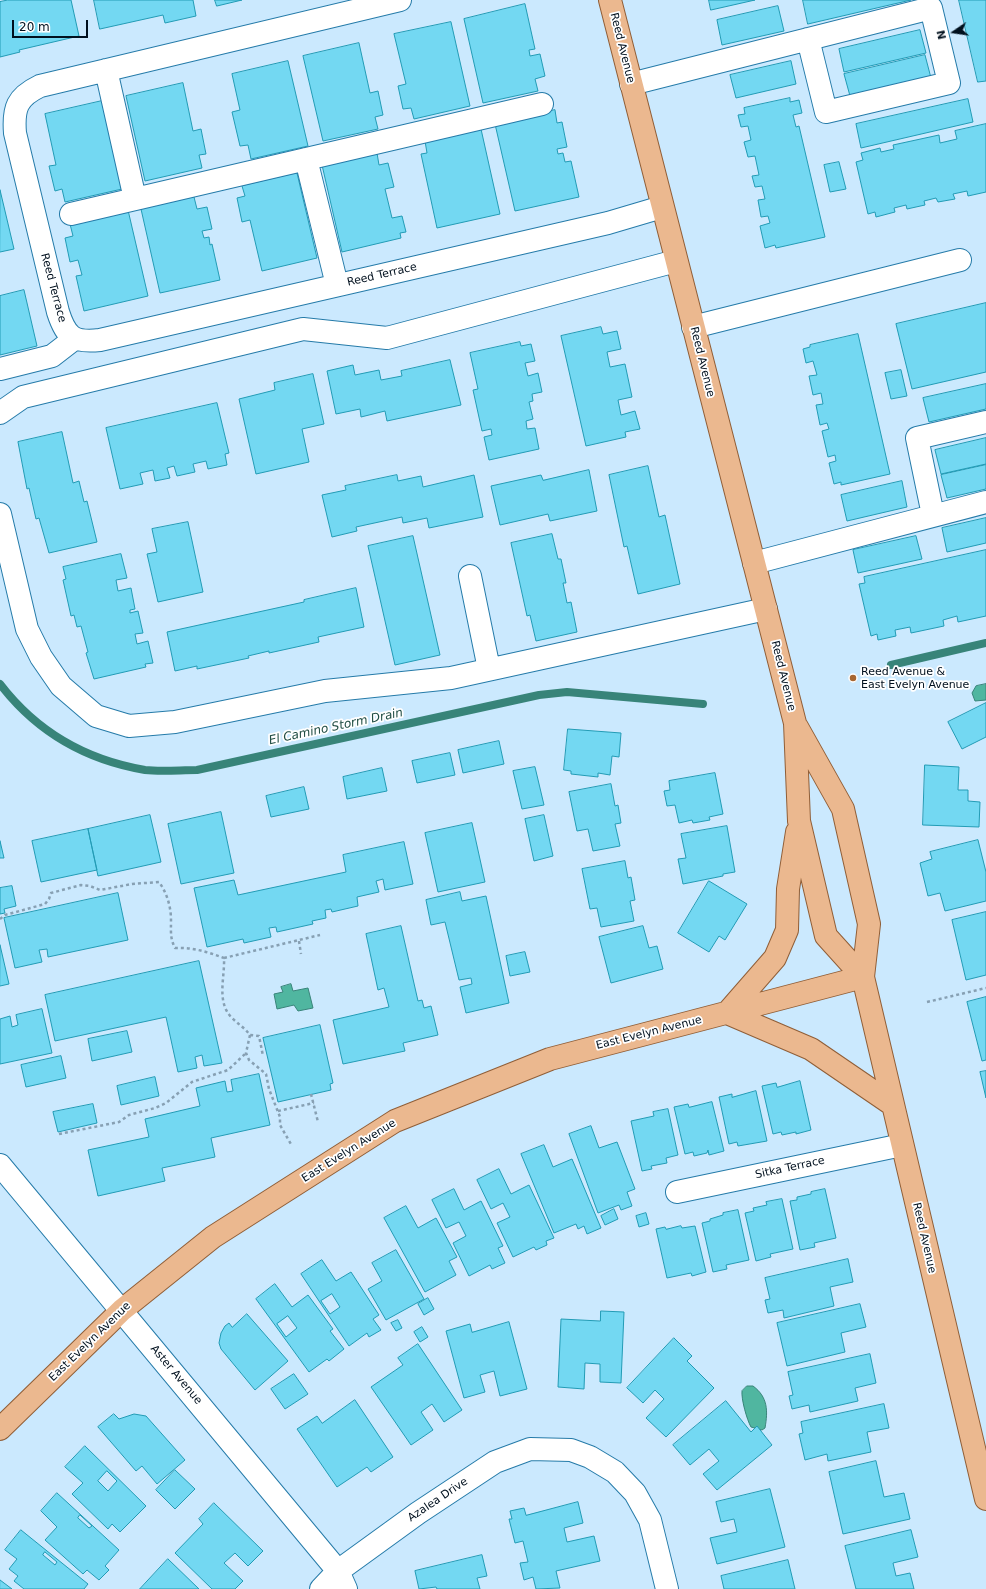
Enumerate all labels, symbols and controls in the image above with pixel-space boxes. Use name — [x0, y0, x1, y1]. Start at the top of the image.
street label: Reed Avenue — [607, 11, 637, 85]
scale bar — [14, 12, 90, 38]
north arrow — [934, 12, 974, 52]
text: 20 m — [19, 20, 50, 34]
text: N — [934, 29, 949, 41]
street label: Reed Terrace — [37, 252, 69, 324]
street label: Reed Terrace — [346, 261, 418, 289]
street label: Reed Avenue — [687, 325, 717, 399]
street label: Reed Avenue — [768, 639, 798, 713]
place label: Reed Avenue & East Evelyn Avenue — [861, 665, 969, 691]
marker: Reed Avenue & East Evelyn Avenue — [848, 673, 858, 683]
water label: El Camino Storm Drain — [268, 706, 404, 748]
street label: East Evelyn Avenue — [595, 1013, 703, 1053]
street label: East Evelyn Avenue — [300, 1117, 398, 1185]
street label: Sitka Terrace — [754, 1154, 826, 1182]
street label: Reed Avenue — [909, 1201, 939, 1275]
street label: East Evelyn Avenue — [46, 1300, 134, 1384]
street label: Aster Avenue — [147, 1343, 205, 1407]
street label: Azalea Drive — [406, 1475, 470, 1525]

